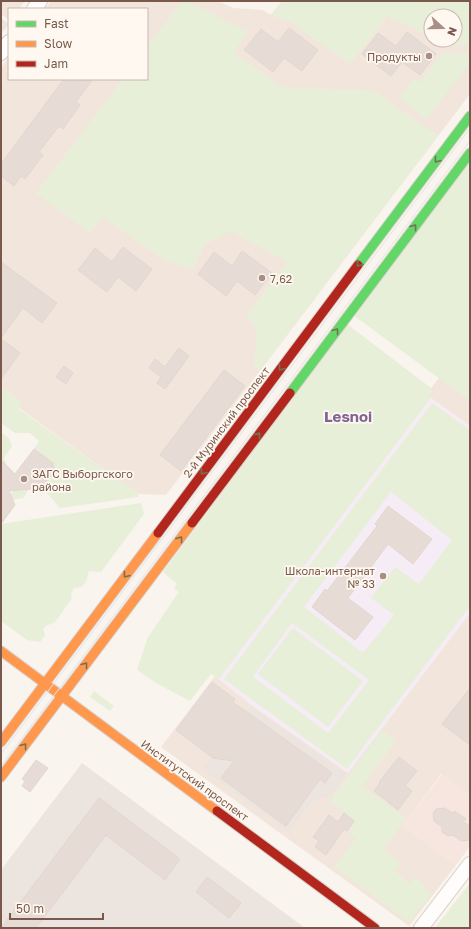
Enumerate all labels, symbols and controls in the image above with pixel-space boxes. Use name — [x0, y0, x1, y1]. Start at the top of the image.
legend — [8, 8, 148, 80]
north arrow — [423, 8, 463, 48]
text: Fast — [44, 16, 69, 31]
text: N — [445, 26, 460, 38]
text: Slow — [44, 36, 72, 51]
place label: Продукты — [367, 50, 421, 63]
marker: Продукты — [424, 51, 434, 61]
text: Jam — [44, 56, 68, 71]
one-way arrow — [435, 156, 442, 163]
one-way arrow — [409, 225, 416, 232]
one-way arrow — [357, 260, 364, 267]
place label: 7,62 — [270, 272, 292, 285]
marker: 7,62 — [257, 273, 267, 283]
one-way arrow — [331, 329, 338, 336]
street label: 2-й Муринский проспект — [180, 364, 272, 480]
one-way arrow — [279, 364, 286, 371]
district label: Lesnoi — [324, 407, 372, 425]
one-way arrow — [253, 433, 260, 440]
place label: ЗАГС Выборгского района — [32, 467, 133, 493]
one-way arrow — [201, 468, 208, 475]
marker: ЗАГС Выборгского района — [19, 474, 29, 484]
one-way arrow — [175, 537, 182, 544]
place label: Школа-интернат № 33 — [285, 564, 376, 590]
one-way arrow — [124, 571, 131, 578]
marker: Школа-интернат № 33 — [378, 571, 388, 581]
one-way arrow — [80, 663, 87, 670]
street label: Институтский проспект — [139, 737, 252, 824]
one-way arrow — [20, 744, 27, 751]
scale bar — [10, 895, 103, 921]
text: 50 m — [16, 901, 44, 916]

